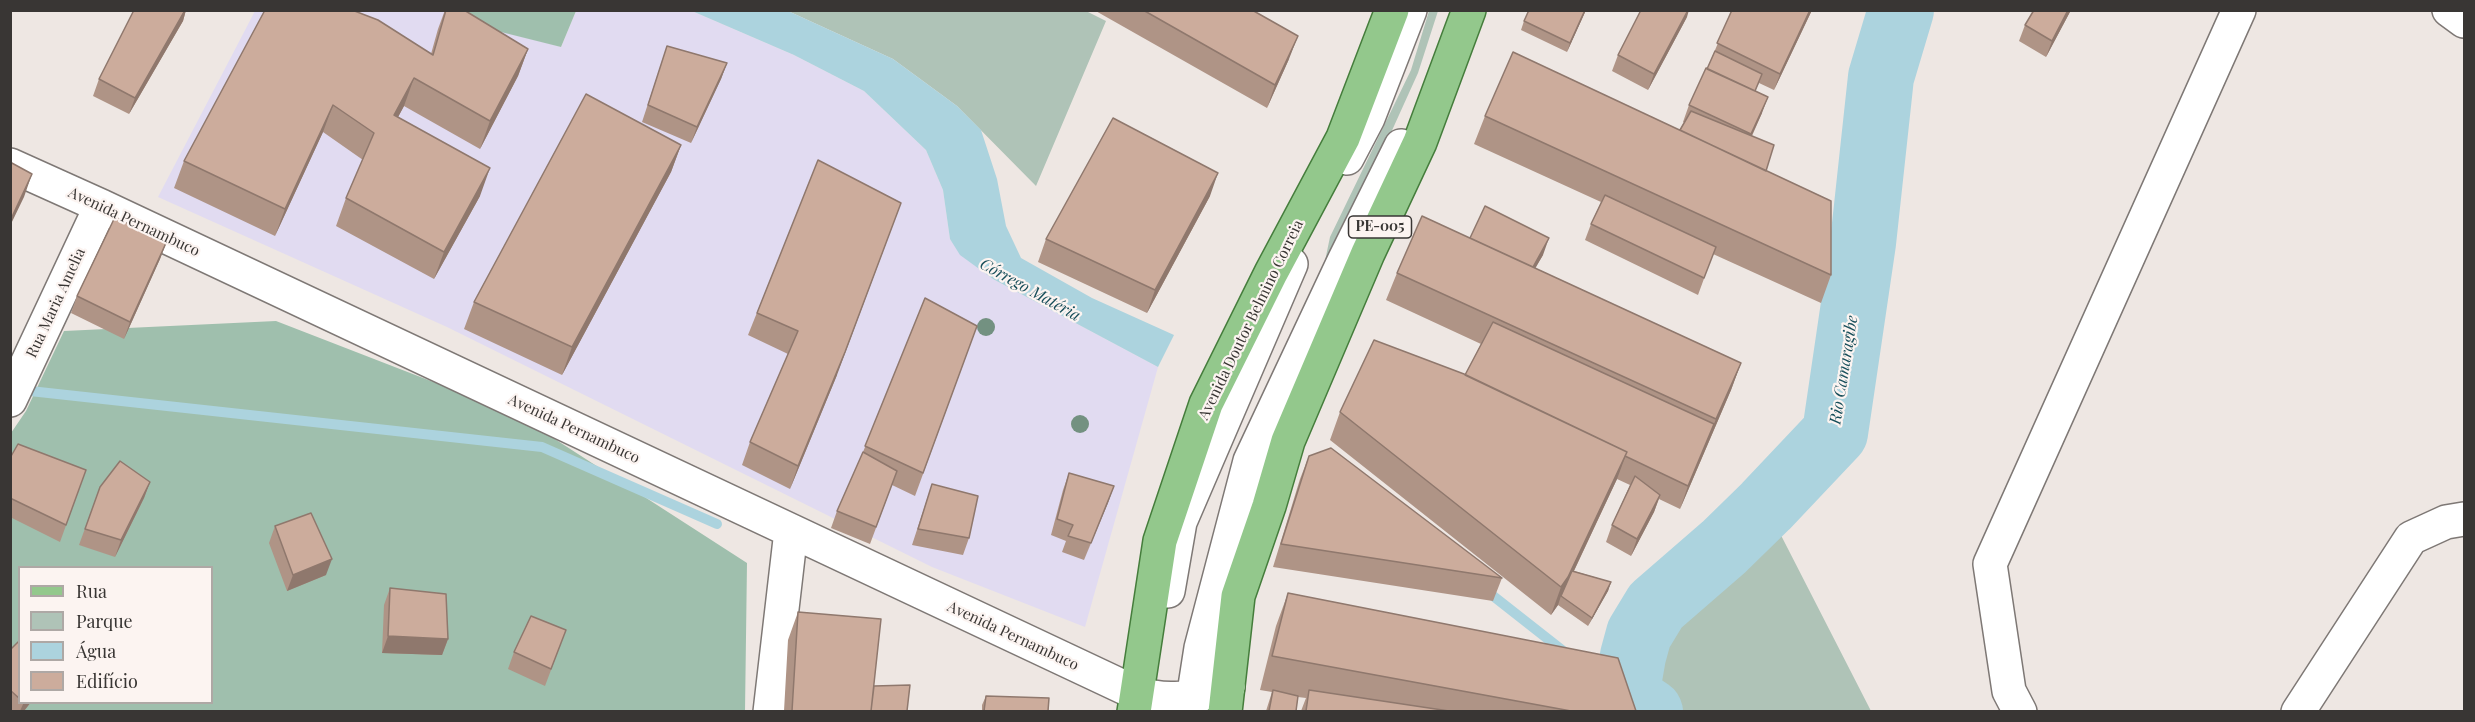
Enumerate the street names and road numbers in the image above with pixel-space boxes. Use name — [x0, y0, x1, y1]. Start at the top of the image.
street label: Avenida Pernambuco — [65, 184, 203, 260]
road number: PE-005 — [1348, 216, 1412, 238]
street label: Avenida Doutor Belmino Correia — [1195, 217, 1307, 423]
street label: Rua Maria Amelia — [23, 245, 89, 361]
street label: Avenida Pernambuco — [505, 391, 643, 467]
street label: Avenida Pernambuco — [944, 598, 1082, 674]

